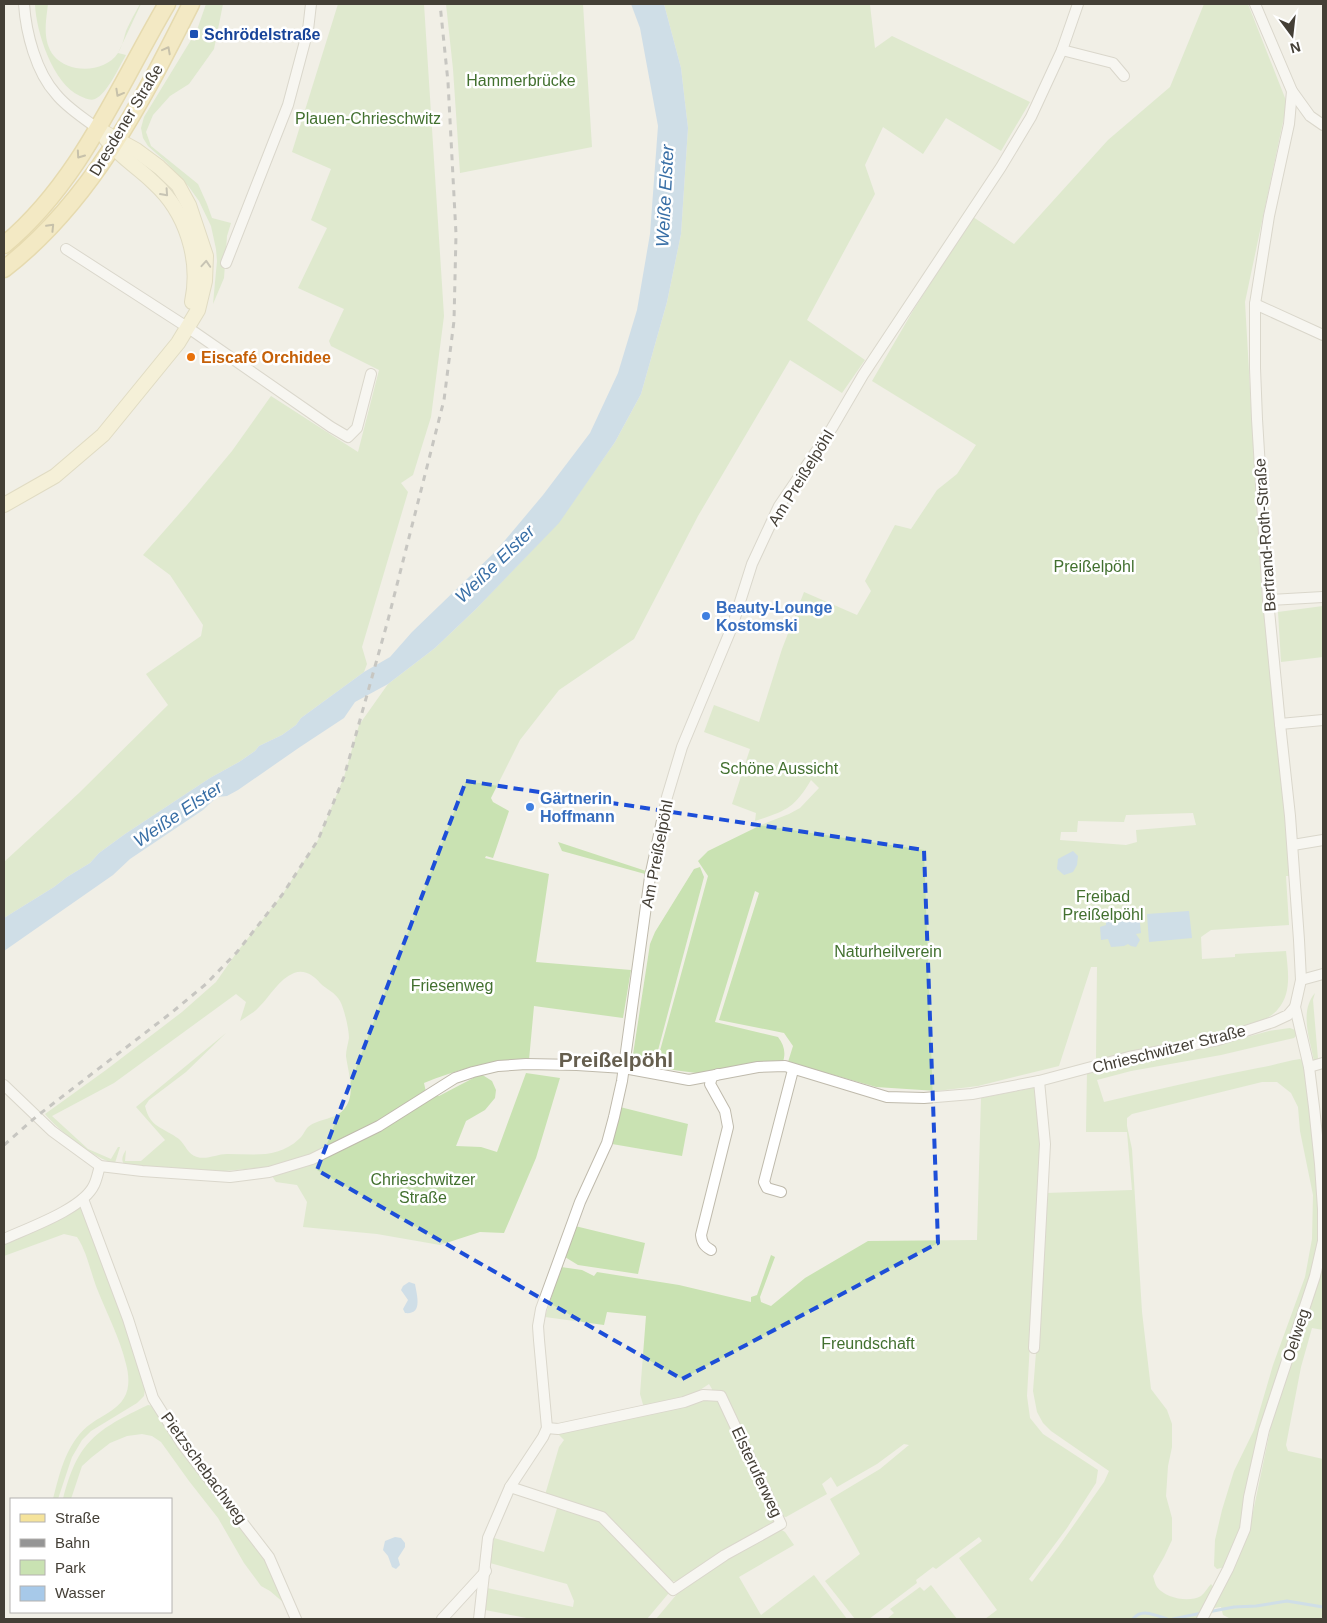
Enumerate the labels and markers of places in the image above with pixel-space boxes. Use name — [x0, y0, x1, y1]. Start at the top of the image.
place label: Schrödelstraße — [204, 26, 321, 43]
marker: Schrödelstraße — [188, 28, 200, 40]
place label: Eiscafé Orchidee — [201, 349, 331, 366]
marker: Eiscafé Orchidee — [185, 351, 197, 363]
place label: Beauty-Lounge Kostomski — [716, 599, 833, 634]
marker: Beauty-Lounge Kostomski — [700, 610, 712, 622]
place label: Gärtnerin Hoffmann — [540, 790, 615, 825]
marker: Gärtnerin Hoffmann — [524, 801, 536, 813]

